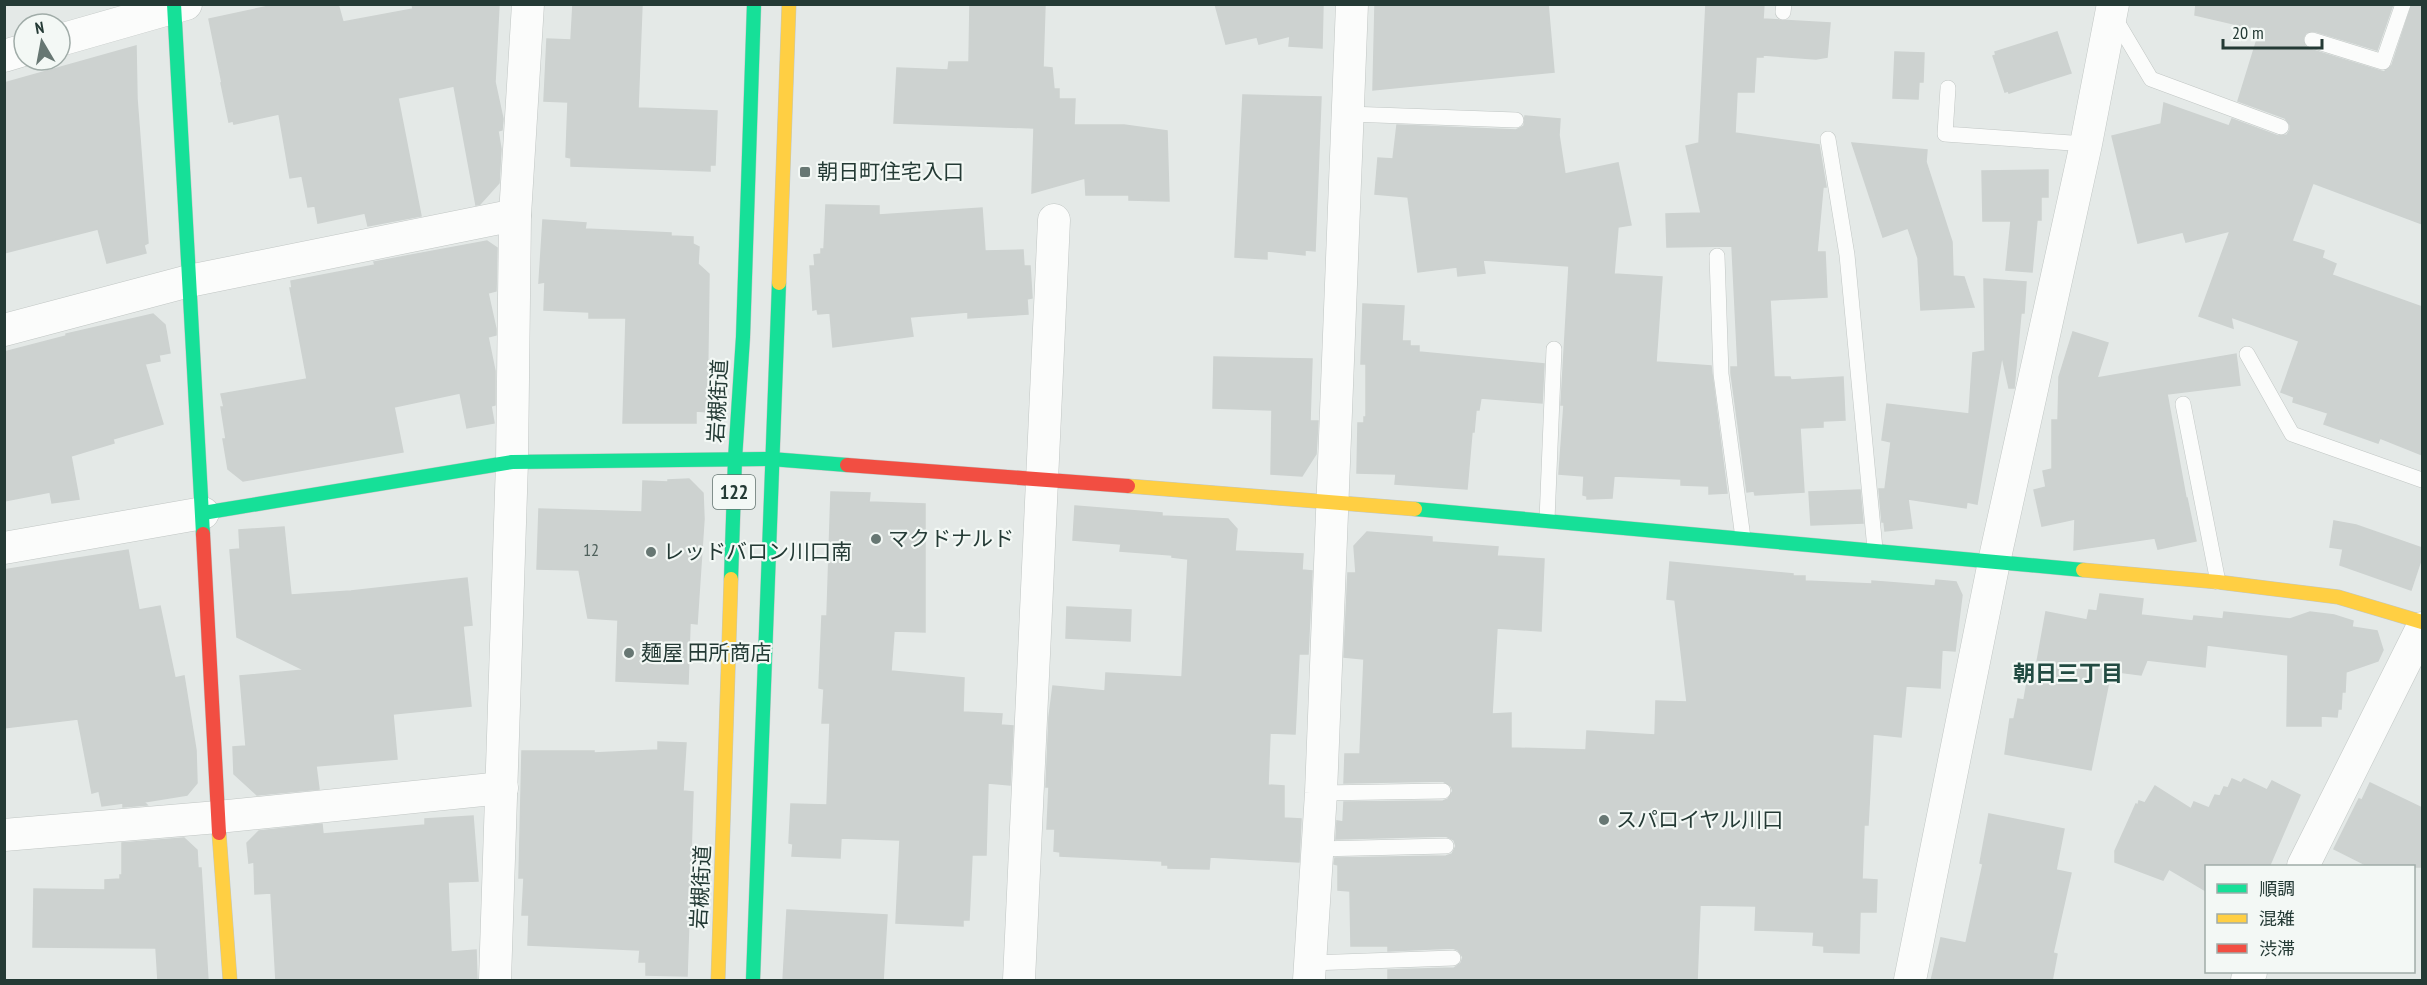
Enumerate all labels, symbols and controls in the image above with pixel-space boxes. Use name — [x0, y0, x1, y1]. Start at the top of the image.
north arrow — [12, 12, 72, 72]
scale bar — [2223, 12, 2322, 50]
text: N — [33, 17, 45, 38]
text: 20 m — [2232, 21, 2264, 44]
place label: 朝日町住宅入口 — [817, 158, 964, 185]
marker: 朝日町住宅入口 — [798, 165, 812, 179]
street label: 岩槻街道 — [702, 358, 733, 444]
road number: 122 — [713, 475, 755, 509]
place label: マクドナルド — [888, 525, 1014, 552]
marker: マクドナルド — [869, 532, 883, 546]
house number: 12 — [583, 538, 599, 561]
place label: レッドバロン川口南 — [663, 538, 852, 565]
marker: レッドバロン川口南 — [644, 545, 658, 559]
place label: 麺屋 田所商店 — [641, 639, 771, 666]
marker: 麺屋 田所商店 — [622, 646, 636, 660]
district label: 朝日三丁目 — [2013, 659, 2123, 687]
place label: スパロイヤル川口 — [1616, 806, 1783, 833]
marker: スパロイヤル川口 — [1597, 813, 1611, 827]
street label: 岩槻街道 — [685, 844, 716, 930]
legend — [2205, 865, 2415, 973]
text: 順調 — [2259, 877, 2295, 900]
text: 混雑 — [2259, 907, 2295, 930]
text: 渋滞 — [2259, 937, 2295, 960]

